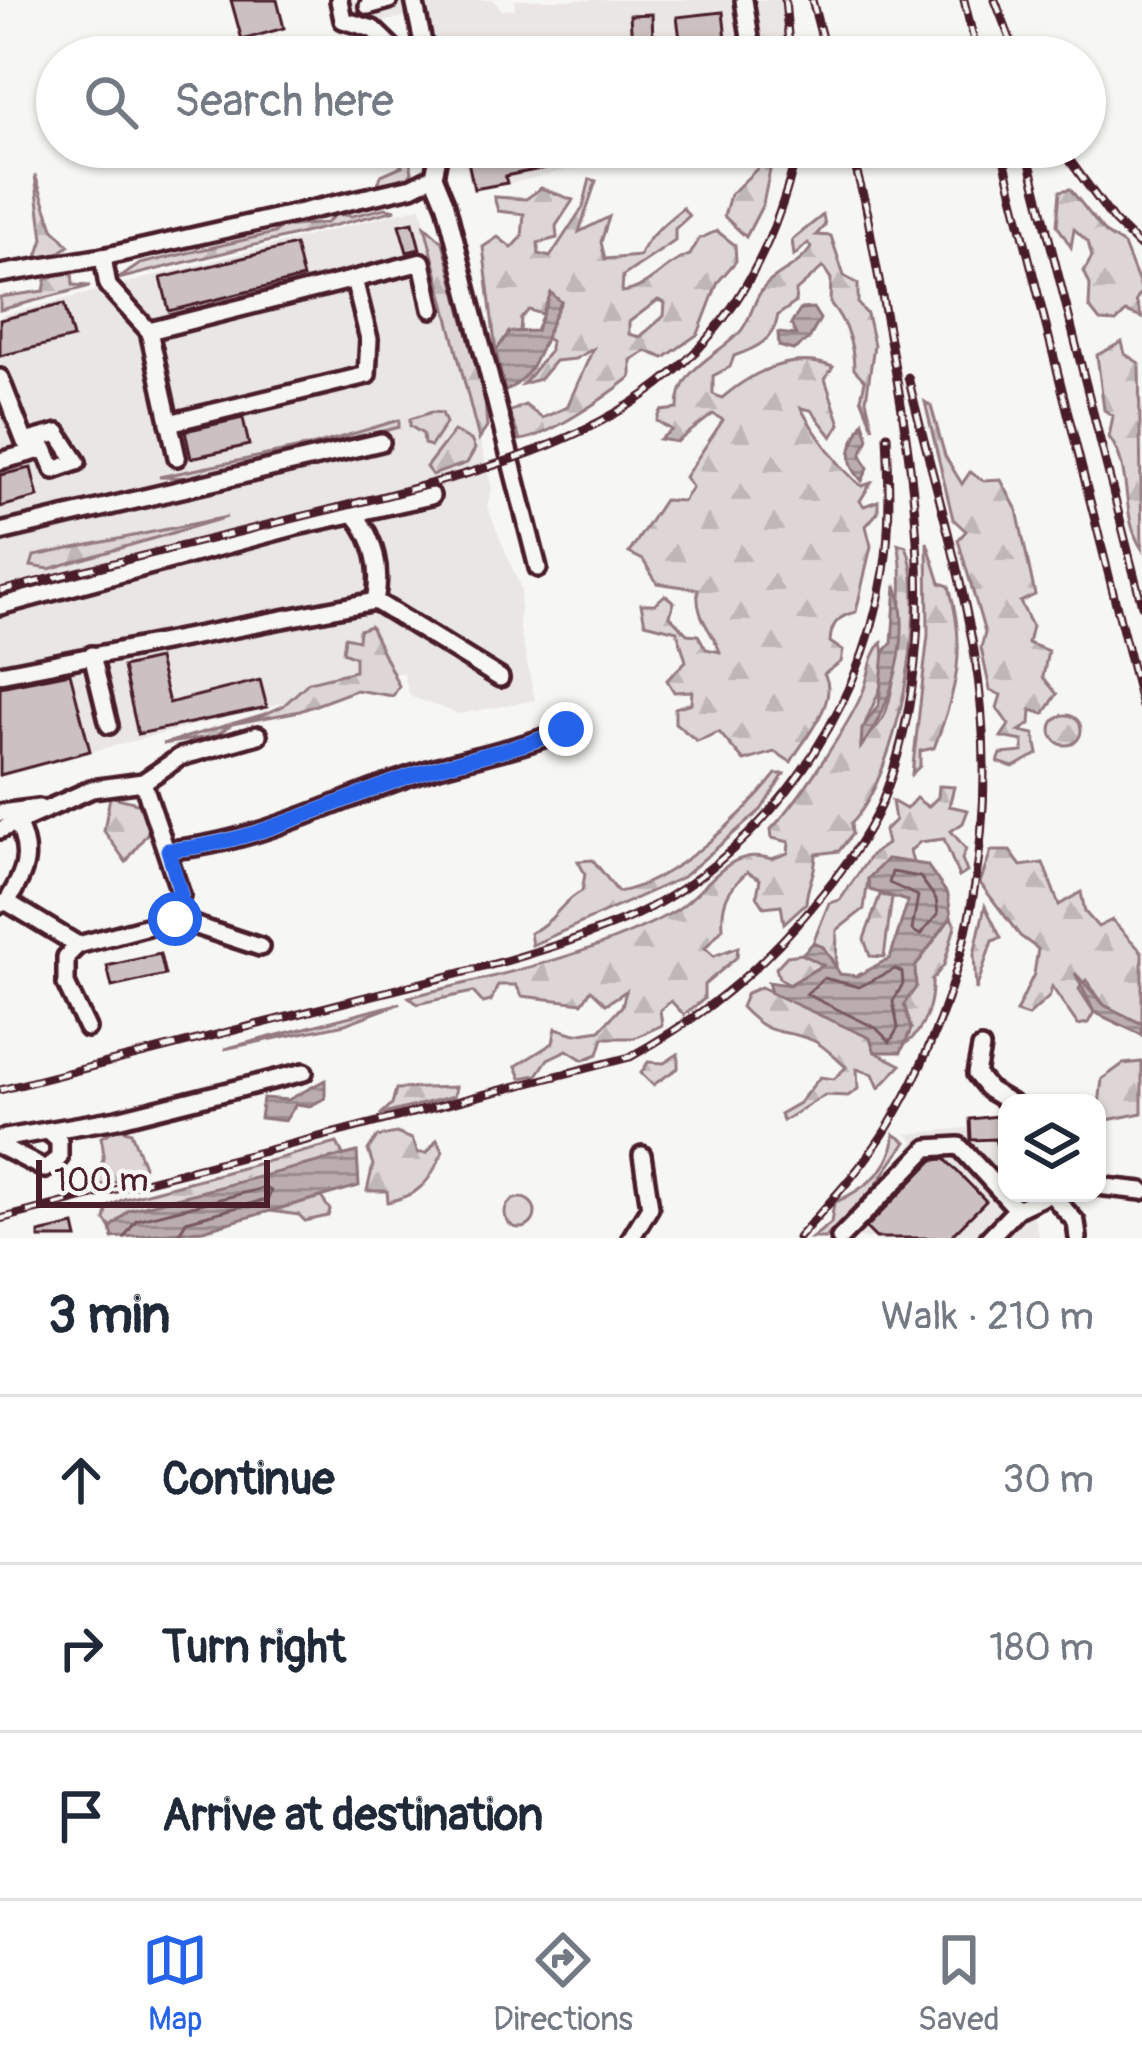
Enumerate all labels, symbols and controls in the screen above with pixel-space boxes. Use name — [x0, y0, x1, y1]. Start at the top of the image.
search box — [36, 36, 1106, 168]
icon: search — [78, 69, 144, 135]
text: Search here — [174, 74, 394, 130]
route end — [539, 702, 593, 756]
route start — [148, 892, 202, 946]
map controls — [998, 1094, 1106, 1202]
button: layers — [998, 1094, 1106, 1202]
scale bar — [36, 1154, 270, 1207]
text: 100 m — [54, 1160, 148, 1201]
text: 3 min — [48, 1284, 170, 1348]
text: Walk · 210 m — [881, 1292, 1094, 1341]
icon: ahead — [48, 1447, 114, 1513]
text: Continue — [162, 1452, 335, 1508]
text: 30 m — [1003, 1455, 1094, 1504]
icon: right — [48, 1615, 114, 1681]
text: Turn right — [162, 1620, 346, 1676]
text: 180 m — [989, 1623, 1094, 1672]
icon: arrive — [48, 1783, 114, 1849]
text: Arrive at destination — [162, 1788, 543, 1844]
tab: Map — [142, 1927, 208, 2040]
tab: Directions — [493, 1927, 633, 2040]
tab: Saved — [918, 1927, 1000, 2040]

